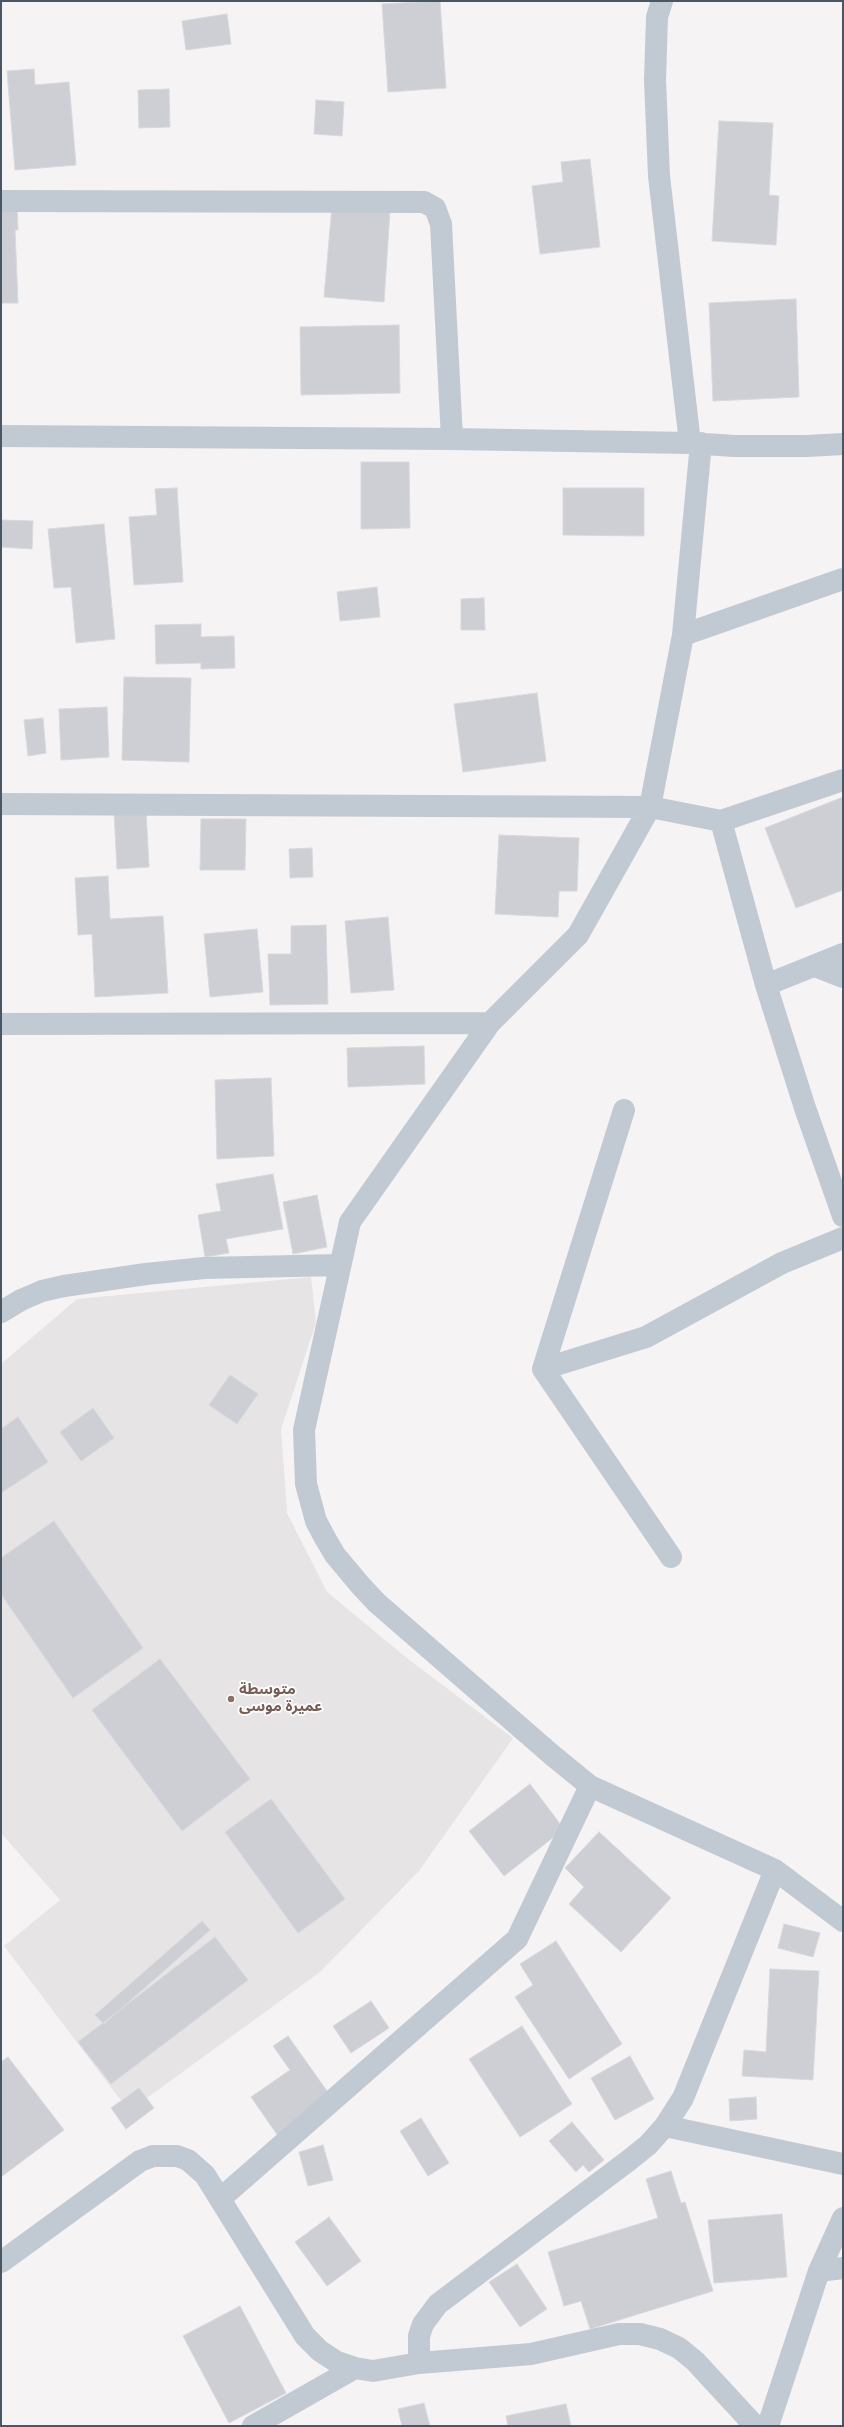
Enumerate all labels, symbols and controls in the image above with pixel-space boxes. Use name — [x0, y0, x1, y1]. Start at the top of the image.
place label: متوسطة عميرة موسى — [239, 1681, 322, 1716]
marker: متوسطة عميرة موسى — [226, 1694, 236, 1704]

